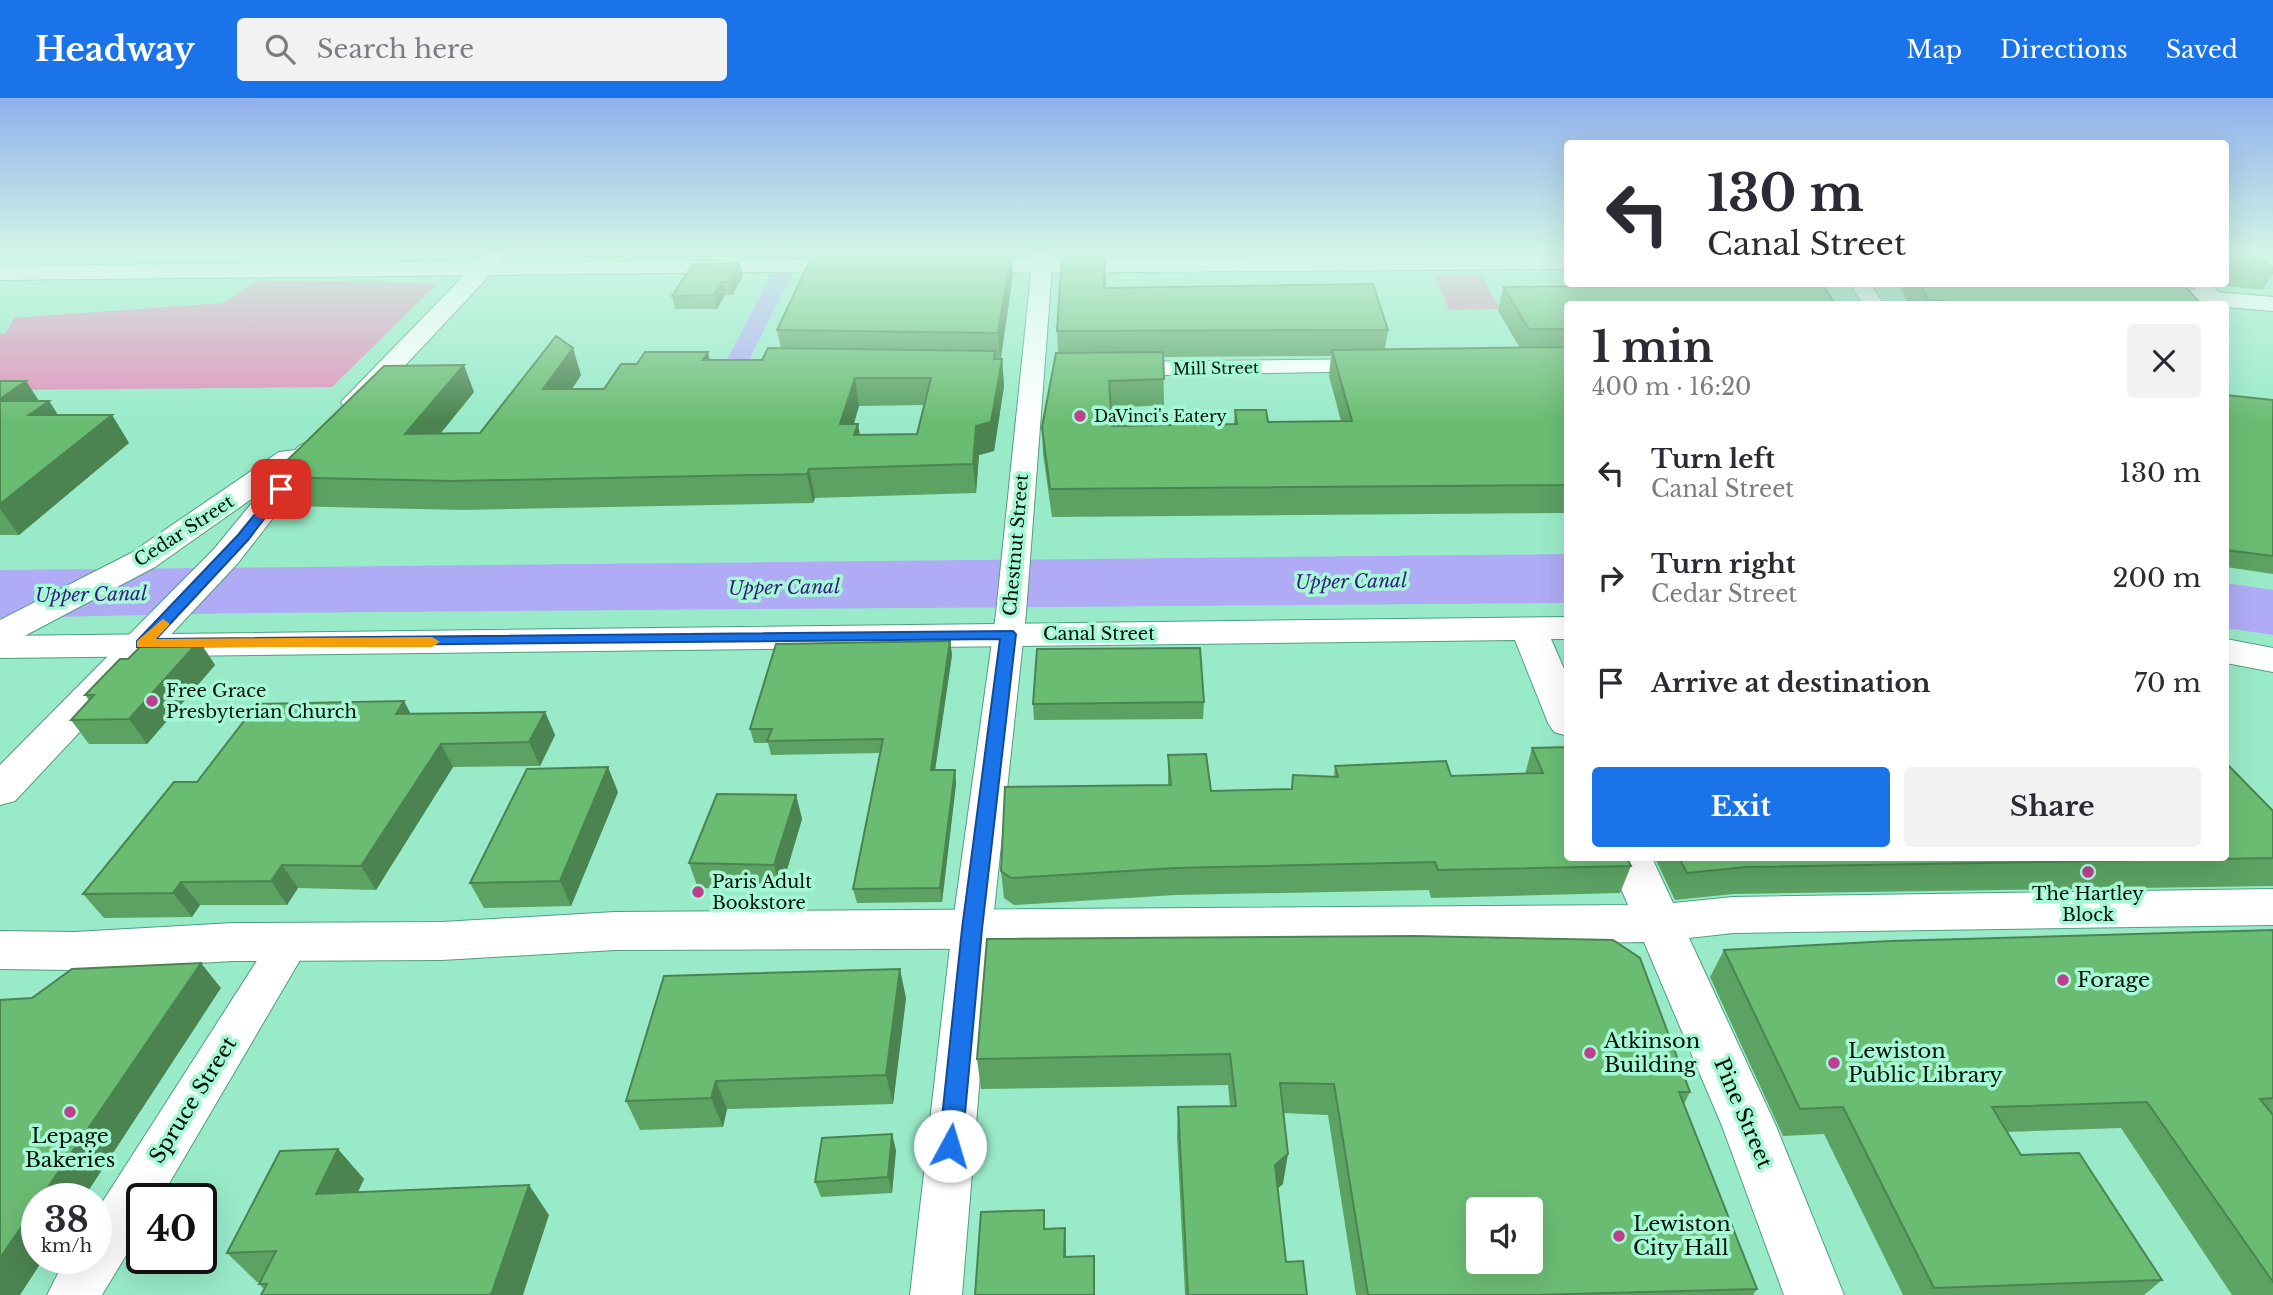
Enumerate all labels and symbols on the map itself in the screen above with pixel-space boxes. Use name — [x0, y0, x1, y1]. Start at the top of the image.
street label: Mill Street — [1173, 357, 1259, 379]
place label: DaVinci's Eatery — [1094, 406, 1228, 426]
marker: DaVinci's Eatery — [1072, 408, 1088, 424]
pin — [251, 459, 311, 519]
street label: Chestnut Street — [999, 473, 1033, 617]
street label: Cedar Street — [130, 491, 238, 571]
water label: Upper Canal — [1295, 569, 1407, 594]
water label: Upper Canal — [728, 575, 840, 600]
water label: Upper Canal — [35, 582, 147, 607]
street label: Canal Street — [1043, 623, 1155, 645]
place label: Free Grace Presbyterian Church — [166, 680, 357, 723]
marker: Free Grace Presbyterian Church — [144, 693, 160, 709]
marker: The Hartley Block — [2080, 864, 2096, 880]
place label: Paris Adult Bookstore — [712, 871, 812, 914]
place label: The Hartley Block — [2032, 883, 2144, 926]
marker: Paris Adult Bookstore — [690, 884, 706, 900]
place label: Forage — [2077, 967, 2150, 993]
marker: Forage — [2055, 972, 2071, 988]
place label: Atkinson Building — [1603, 1028, 1700, 1078]
street label: Spruce Street — [144, 1032, 242, 1168]
place label: Lewiston Public Library — [1848, 1038, 2003, 1088]
marker: Atkinson Building — [1582, 1045, 1598, 1061]
street label: Pine Street — [1708, 1054, 1778, 1172]
marker: Lewiston Public Library — [1826, 1055, 1842, 1071]
marker: Lepage Bakeries — [62, 1104, 78, 1120]
position arrow — [913, 1109, 987, 1183]
place label: Lepage Bakeries — [25, 1123, 115, 1173]
speed limit sign: 40 — [126, 1183, 217, 1274]
place label: Lewiston City Hall — [1633, 1211, 1731, 1261]
marker: Lewiston City Hall — [1611, 1228, 1627, 1244]

